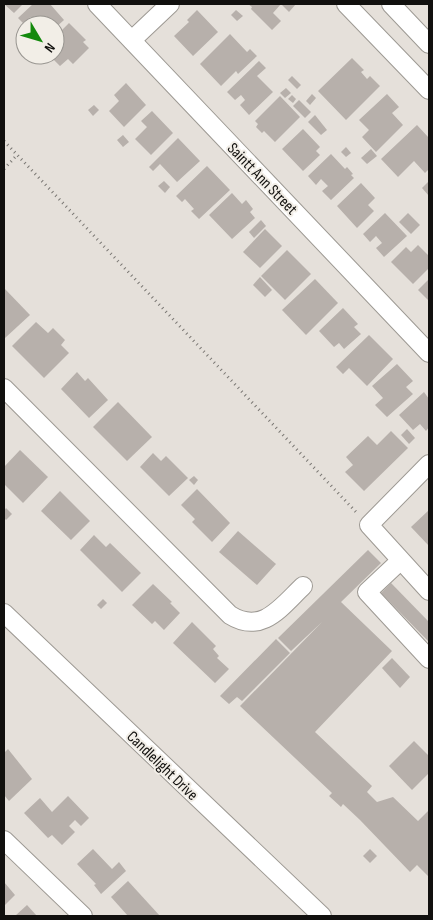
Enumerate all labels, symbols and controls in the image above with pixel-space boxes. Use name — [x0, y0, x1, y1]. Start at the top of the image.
north arrow — [15, 15, 65, 65]
text: N — [41, 40, 59, 56]
street label: Saintt Ann Street — [223, 139, 301, 219]
street label: Candlelight Drive — [122, 727, 201, 805]

